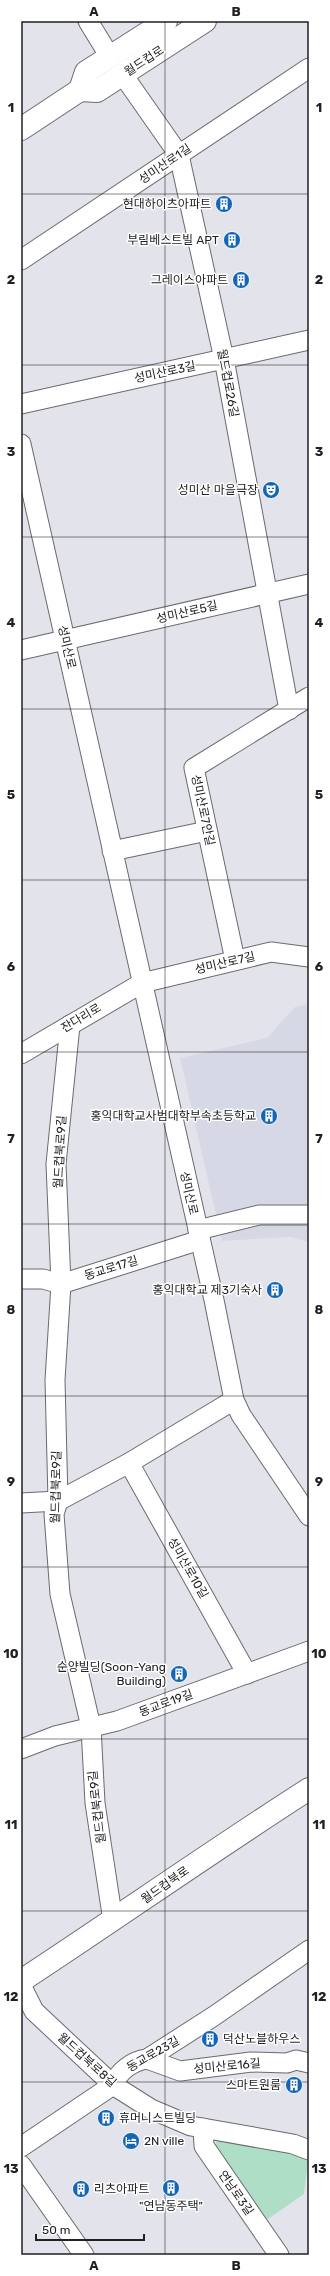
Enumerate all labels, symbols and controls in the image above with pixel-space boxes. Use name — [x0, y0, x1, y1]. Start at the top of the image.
text: A — [89, 4, 99, 19]
text: B — [231, 4, 241, 19]
street label: 월드컵로 — [122, 43, 166, 79]
text: 1 — [8, 100, 14, 115]
text: 1 — [316, 100, 322, 115]
street label: 성미산로1길 — [136, 141, 194, 187]
building icon: 현대하이츠아파트 — [214, 194, 234, 214]
place label: 현대하이츠아파트 — [123, 197, 211, 211]
building icon: 부림베스트빌 APT — [222, 230, 242, 250]
place label: 부림베스트빌 APT — [127, 233, 219, 247]
building icon: 그레이스아파트 — [231, 270, 251, 290]
text: 2 — [7, 272, 15, 287]
text: 2 — [315, 272, 323, 287]
place label: 그레이스아파트 — [151, 273, 228, 287]
street label: 월드컵로26길 — [214, 348, 242, 418]
street label: 성미산로3길 — [133, 359, 197, 385]
text: 3 — [7, 444, 16, 459]
text: 3 — [315, 444, 324, 459]
theatre icon: 성미산 마을극장 — [261, 480, 281, 500]
place label: 성미산 마을극장 — [178, 483, 258, 497]
street label: 성미산로5길 — [155, 598, 219, 626]
text: 4 — [7, 615, 16, 630]
text: 4 — [315, 615, 324, 630]
street label: 성미산로 — [55, 624, 79, 670]
street label: 성미산로7안길 — [189, 773, 217, 847]
text: 5 — [7, 787, 15, 802]
text: 5 — [315, 787, 323, 802]
street label: 성미산로7길 — [194, 949, 256, 977]
text: 6 — [7, 959, 16, 974]
text: 6 — [315, 959, 324, 974]
street label: 잔다리로 — [58, 1001, 104, 1035]
building icon: 홍익대학교사범대학부속초등학교 — [259, 1106, 279, 1126]
place label: 홍익대학교사범대학부속초등학교 — [90, 1109, 256, 1123]
street label: 월드컵북로9길 — [51, 1115, 69, 1189]
text: 7 — [7, 1131, 15, 1146]
text: 7 — [315, 1131, 323, 1146]
street label: 성미산로 — [177, 1170, 201, 1216]
street label: 동교로17길 — [82, 1253, 140, 1283]
building icon: 홍익대학교 제3기숙사 — [265, 1280, 285, 1300]
place label: 홍익대학교 제3기숙사 — [152, 1283, 262, 1297]
text: 8 — [7, 1302, 16, 1317]
text: 8 — [315, 1302, 324, 1317]
street label: 월드컵북로9길 — [48, 1450, 64, 1524]
text: 9 — [7, 1474, 15, 1489]
text: 9 — [315, 1474, 323, 1489]
street label: 성미산로10길 — [165, 1535, 211, 1601]
text: 10 — [3, 1646, 19, 1661]
text: 10 — [311, 1646, 327, 1661]
place label: 순양빌딩(Soon-Yang Building) — [57, 1660, 166, 1688]
building icon: 순양빌딩(Soon-Yang Building) — [169, 1664, 189, 1684]
street label: 동교로19길 — [137, 1687, 195, 1719]
street label: 월드컵북로9길 — [86, 1770, 108, 1844]
text: 11 — [5, 1817, 17, 1832]
text: 11 — [313, 1817, 325, 1832]
street label: 월드컵북로 — [138, 1863, 192, 1907]
text: 12 — [4, 1989, 18, 2004]
text: 12 — [312, 1989, 326, 2004]
building icon: 덕산노블하우스 — [200, 2029, 220, 2049]
street label: 월드컵북로8길 — [55, 2030, 119, 2090]
place label: 덕산노블하우스 — [223, 2032, 300, 2046]
street label: 동교로23길 — [124, 2033, 182, 2075]
street label: 성미산로16길 — [193, 2056, 261, 2076]
building icon: 스마트원룸 — [284, 2075, 304, 2095]
place label: 스마트원룸 — [226, 2078, 281, 2092]
building icon: 휴머니스트빌딩 — [96, 2108, 116, 2128]
place label: 휴머니스트빌딩 — [119, 2111, 196, 2125]
hotel icon: 2N ville — [121, 2131, 141, 2151]
place label: 2N ville — [144, 2134, 184, 2148]
text: 13 — [3, 2161, 19, 2176]
text: 13 — [311, 2161, 327, 2176]
street label: 연남로3길 — [216, 2168, 256, 2218]
building icon: "연남동주택" — [161, 2178, 181, 2198]
building icon: 리츠아파트 — [71, 2179, 91, 2199]
place label: 리츠아파트 — [94, 2182, 149, 2196]
place label: "연남동주택" — [139, 2199, 203, 2213]
scale bar — [36, 2216, 144, 2242]
text: 50 m — [42, 2223, 70, 2237]
text: A — [89, 2258, 99, 2273]
text: B — [231, 2258, 241, 2273]

